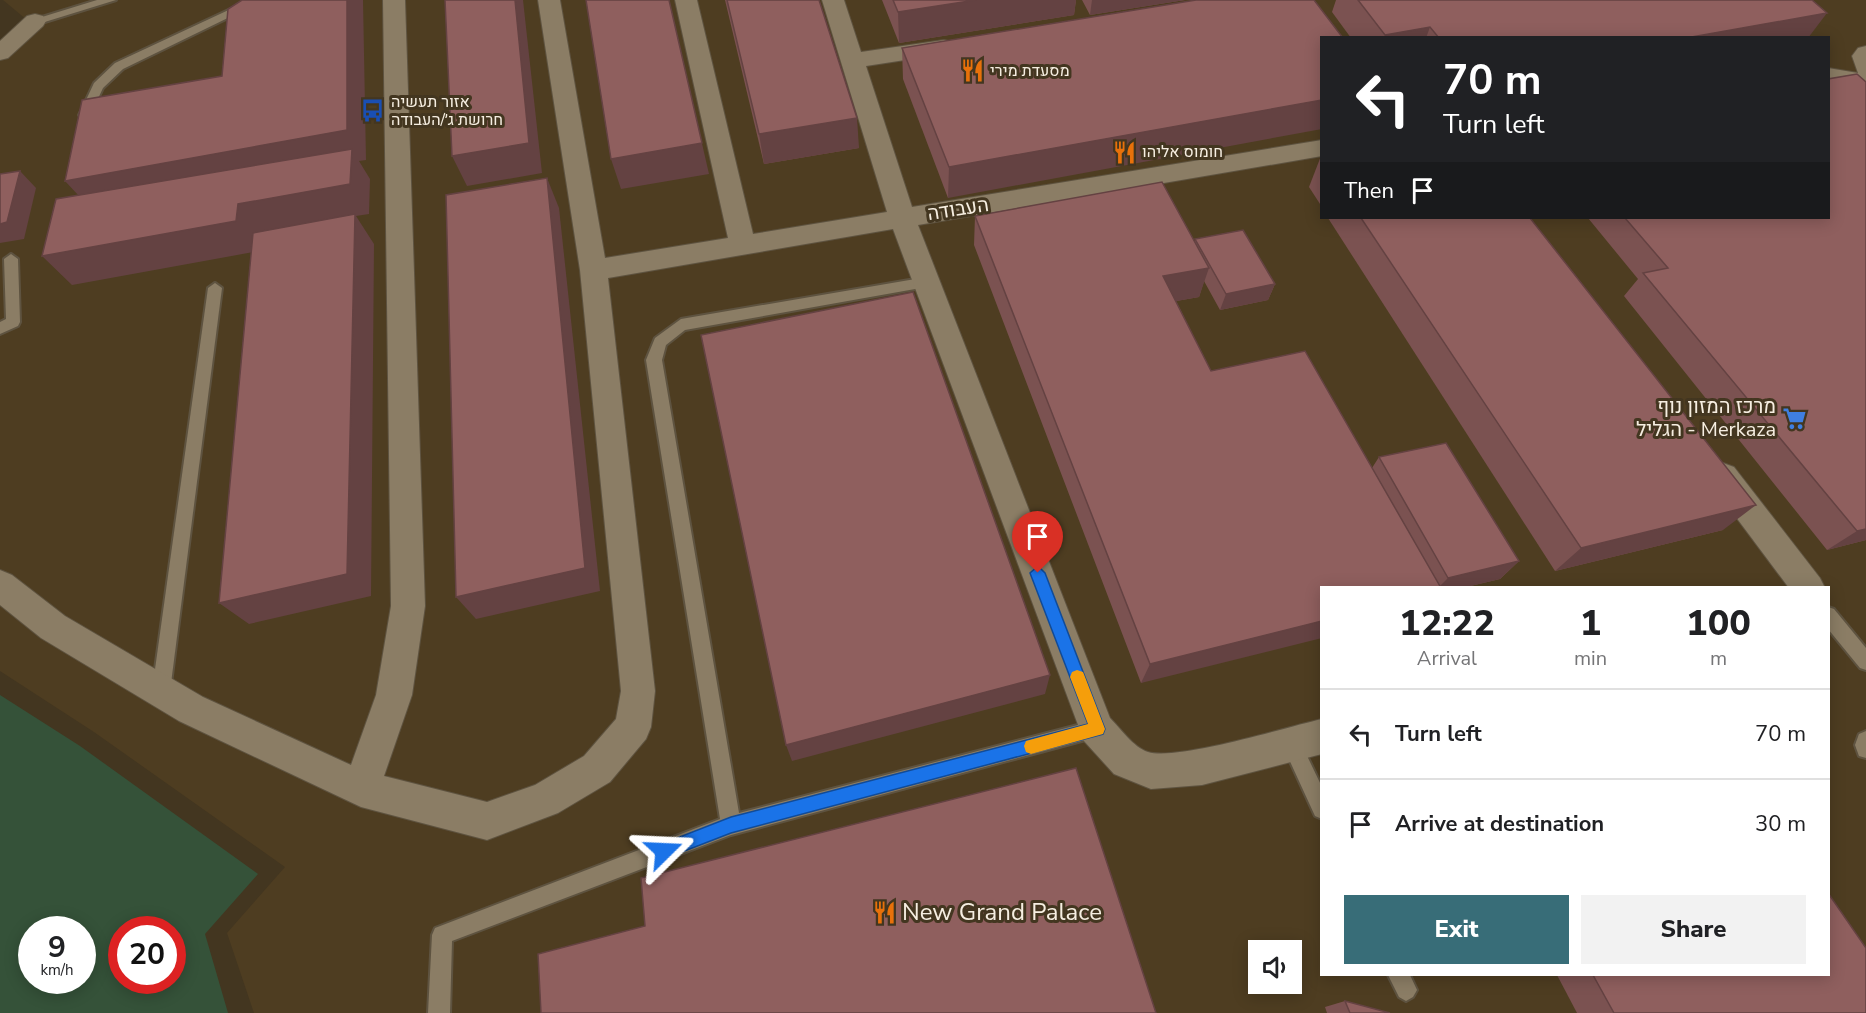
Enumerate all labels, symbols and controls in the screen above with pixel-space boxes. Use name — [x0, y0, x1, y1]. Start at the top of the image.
text: 70 m — [1443, 52, 1542, 109]
restaurant icon: מסעדת מירי — [959, 58, 985, 84]
place label: מסעדת מירי — [990, 60, 1070, 82]
icon: left — [1344, 60, 1422, 138]
place label: אזור תעשיה חרושת ג׳/העבודה — [391, 91, 503, 131]
bus stop icon: אזור תעשיה חרושת ג׳/העבודה — [360, 98, 386, 124]
text: Turn left — [1443, 106, 1544, 143]
restaurant icon: חומוס אליהו — [1111, 139, 1137, 165]
place label: חומוס אליהו — [1142, 141, 1223, 163]
icon: arrive — [1406, 174, 1439, 207]
text: Then — [1344, 176, 1394, 206]
street label: העבודה — [925, 191, 991, 227]
place label: מרכז המזון נוף הגליל - Merkaza — [1636, 393, 1776, 443]
supermarket icon: מרכז המזון נוף הגליל - Merkaza — [1781, 405, 1807, 431]
pin — [1012, 511, 1063, 573]
icon: arrive — [1021, 520, 1054, 553]
text: 12:22 — [1399, 599, 1495, 648]
text: 1 — [1580, 599, 1601, 648]
text: 100 — [1686, 599, 1751, 648]
text: Arrival — [1417, 645, 1477, 672]
text: min — [1574, 645, 1607, 672]
text: m — [1710, 645, 1727, 672]
icon: left — [1344, 718, 1377, 751]
text: Turn left — [1395, 719, 1482, 749]
text: 70 m — [1755, 719, 1806, 749]
icon: arrive — [1344, 808, 1377, 841]
text: Arrive at destination — [1395, 809, 1604, 839]
text: 30 m — [1755, 809, 1806, 839]
position arrow — [632, 819, 696, 883]
button: Exit — [1344, 895, 1569, 964]
button: Share — [1581, 895, 1806, 964]
place label: New Grand Palace — [902, 896, 1102, 928]
restaurant icon: New Grand Palace — [871, 899, 897, 925]
speed limit sign: 20 — [108, 916, 186, 994]
text: 9 — [48, 927, 66, 968]
map controls — [1248, 940, 1302, 994]
button: sound — [1248, 940, 1302, 994]
text: km/h — [40, 960, 74, 980]

